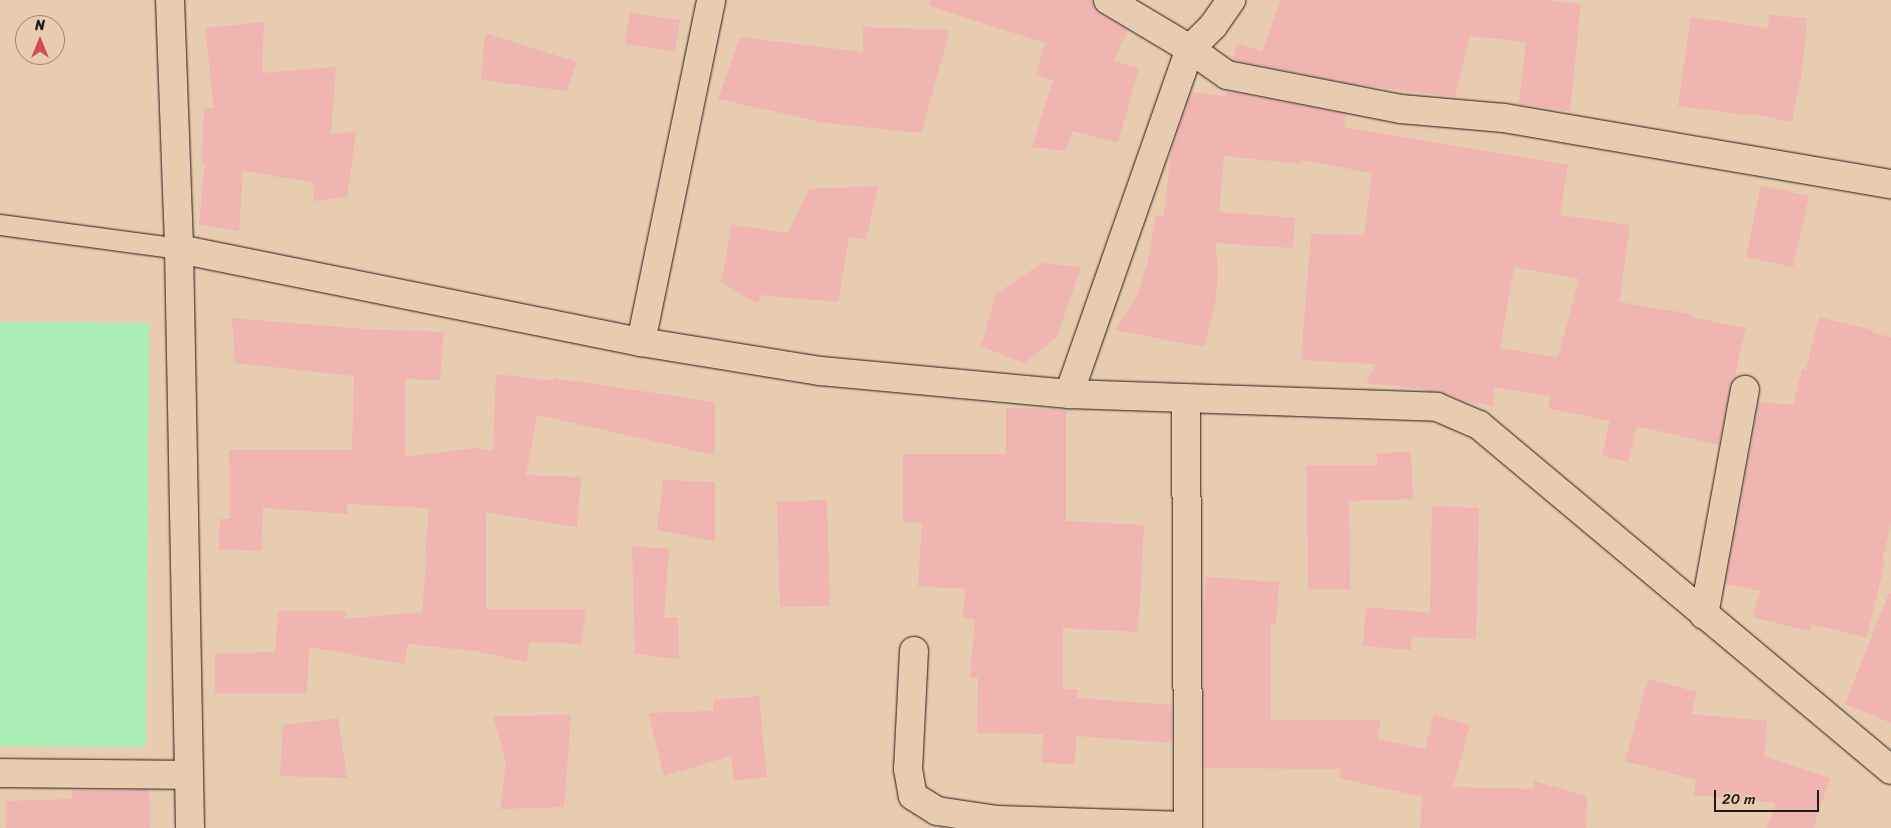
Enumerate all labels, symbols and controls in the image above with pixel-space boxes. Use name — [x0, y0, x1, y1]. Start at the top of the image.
text: N — [35, 13, 45, 38]
north arrow — [15, 15, 65, 65]
scale bar — [1716, 780, 1821, 812]
text: 20 m — [1722, 786, 1756, 812]

